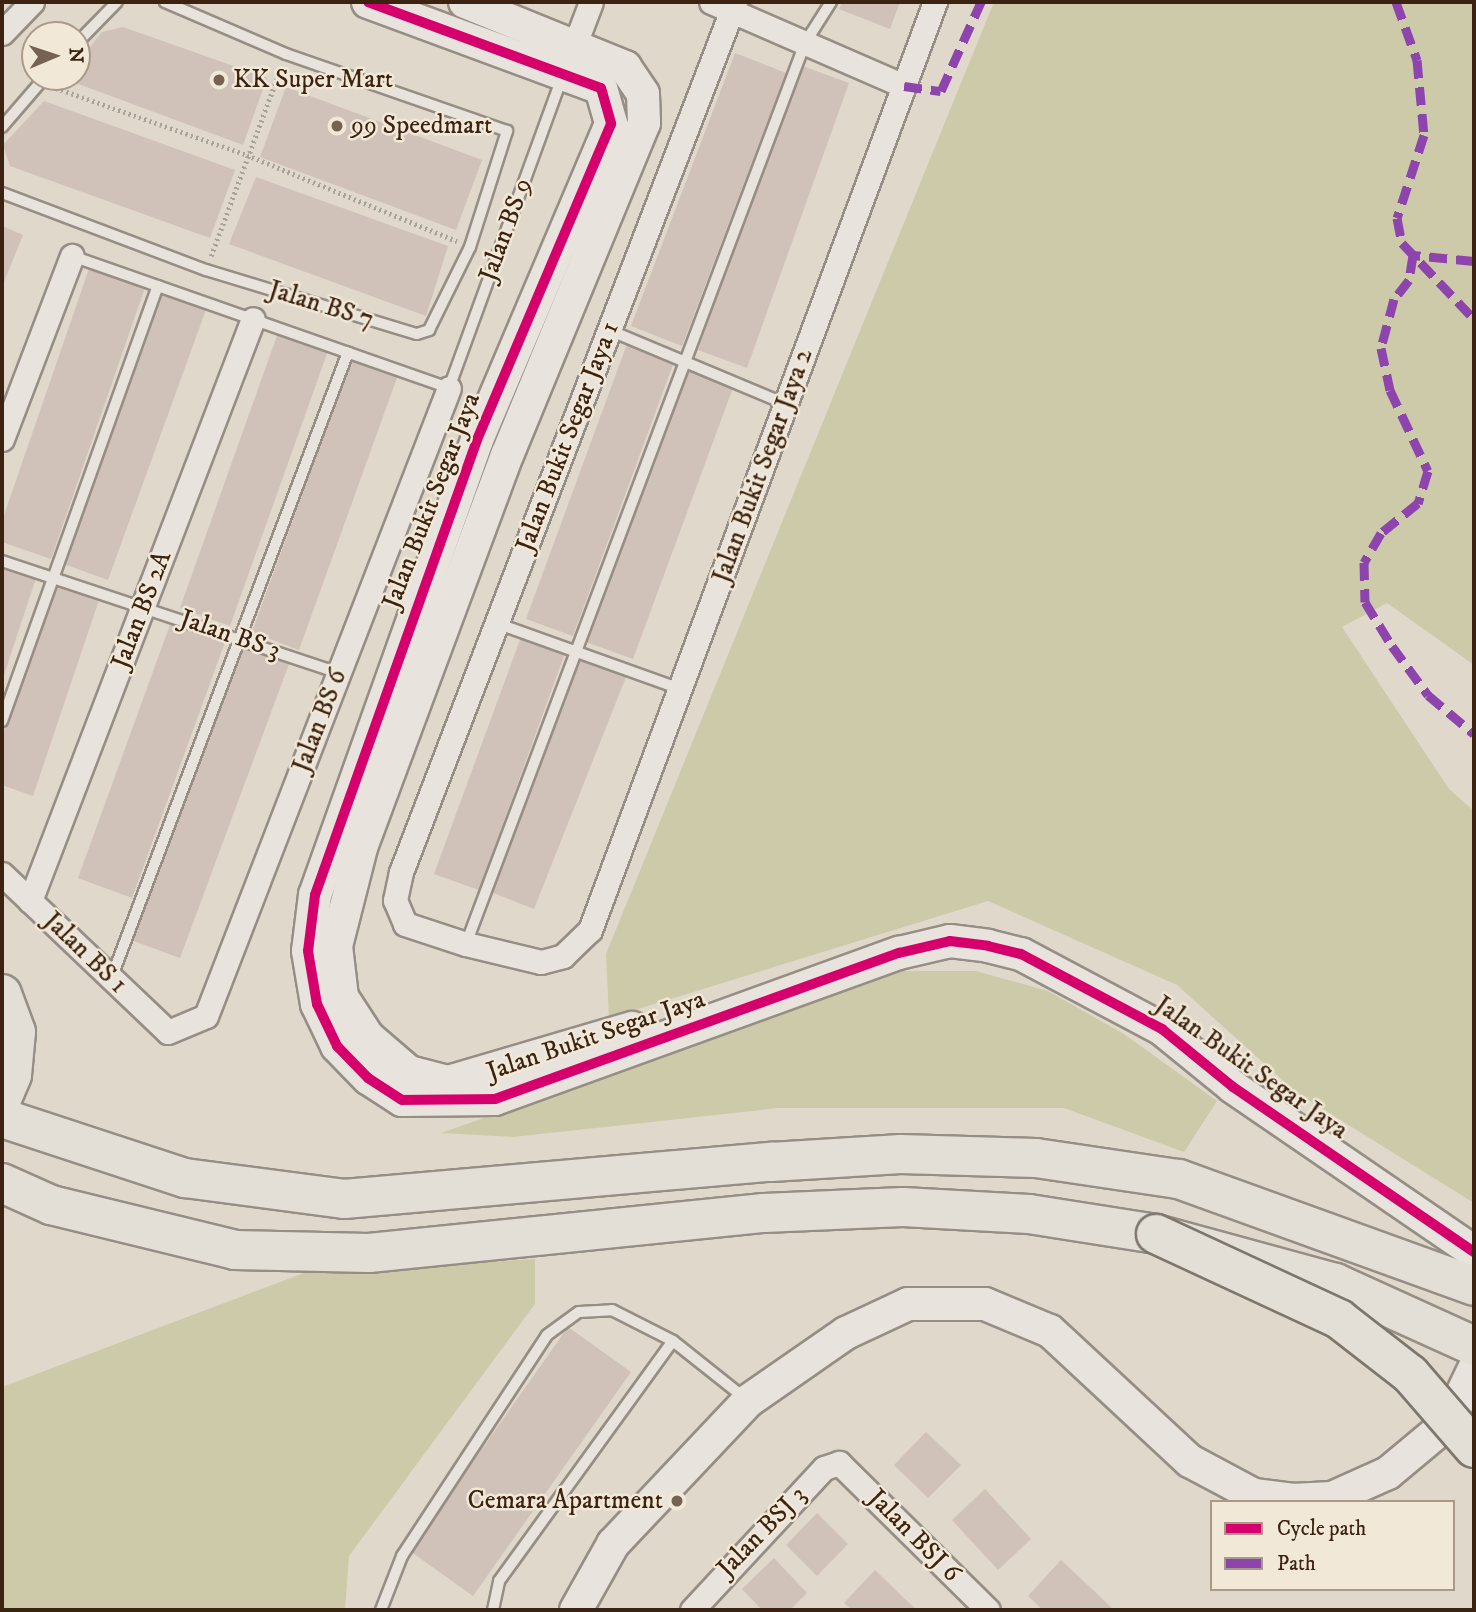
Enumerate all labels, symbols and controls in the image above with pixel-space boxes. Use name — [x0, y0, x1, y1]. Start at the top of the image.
north arrow — [21, 21, 91, 91]
text: N — [64, 47, 87, 64]
place label: KK Super Mart — [233, 64, 393, 96]
marker: KK Super Mart — [211, 72, 227, 88]
place label: 99 Speedmart — [351, 110, 492, 142]
marker: 99 Speedmart — [329, 118, 345, 134]
street label: Jalan BS 9 — [473, 174, 539, 286]
street label: Jalan BS 7 — [265, 274, 377, 336]
street label: Jalan Bukit Segar Jaya 1 — [510, 318, 626, 556]
street label: Jalan Bukit Segar Jaya 2 — [706, 345, 820, 587]
street label: Jalan Bukit Segar Jaya — [376, 389, 488, 613]
street label: Jalan BS 2A — [105, 547, 179, 673]
street label: Jalan BS 3 — [176, 603, 284, 667]
street label: Jalan BS 6 — [286, 665, 354, 777]
street label: Jalan BS 1 — [37, 906, 133, 1000]
street label: Jalan Bukit Segar Jaya — [483, 984, 709, 1088]
street label: Jalan Bukit Segar Jaya — [1148, 990, 1354, 1146]
street label: Jalan BSJ 3 — [711, 1480, 813, 1584]
street label: Jalan BSJ 6 — [861, 1483, 967, 1589]
place label: Cemara Apartment — [467, 1485, 663, 1517]
marker: Cemara Apartment — [669, 1493, 685, 1509]
legend — [1210, 1500, 1455, 1591]
text: Cycle path — [1277, 1516, 1366, 1542]
text: Path — [1277, 1551, 1316, 1577]

